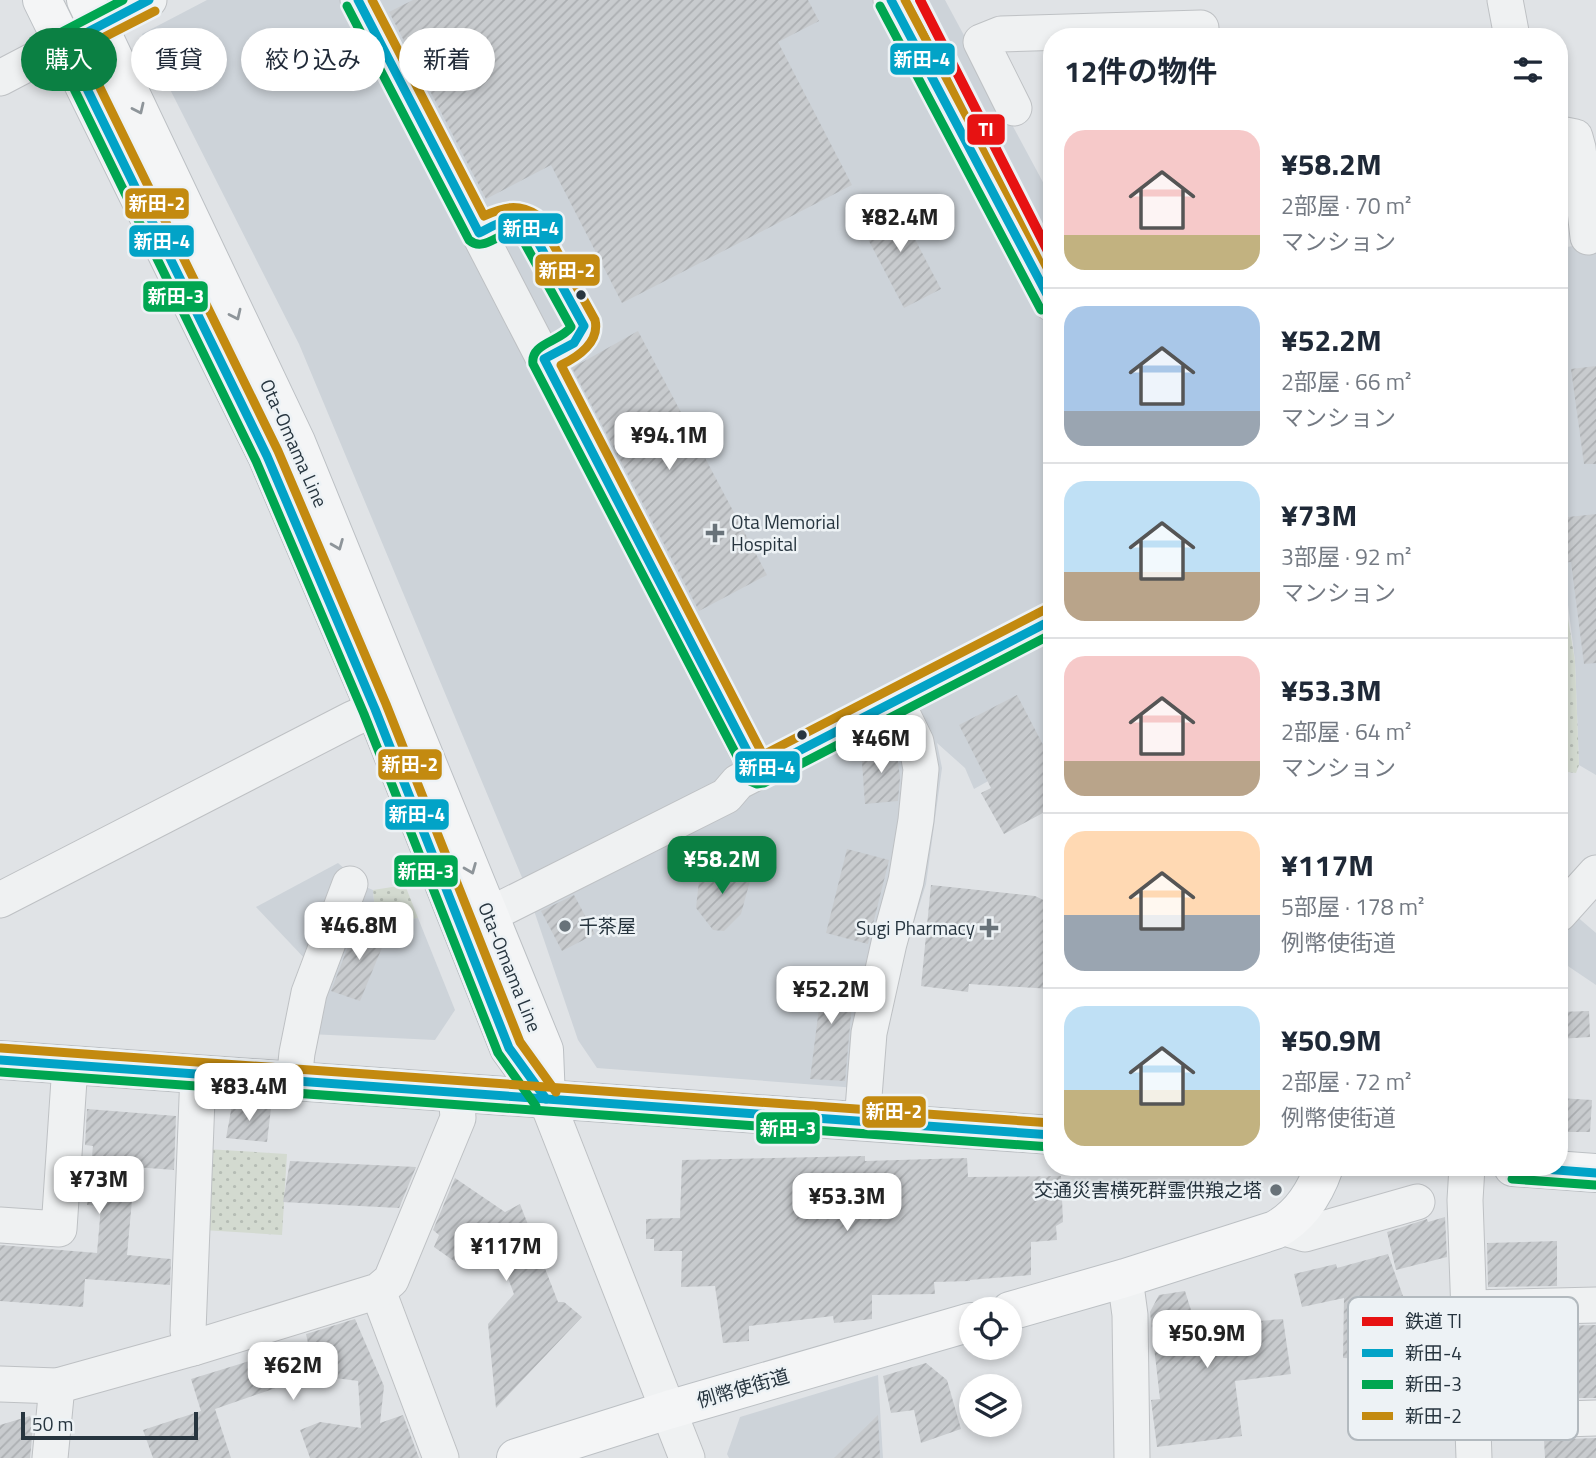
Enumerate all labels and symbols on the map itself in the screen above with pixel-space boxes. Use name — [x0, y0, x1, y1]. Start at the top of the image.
line badge: 新田-4 — [889, 42, 956, 76]
text: 新田-4 — [894, 44, 950, 73]
one-way arrow — [131, 102, 145, 114]
line badge: TI — [966, 113, 1006, 146]
text: TI — [978, 114, 994, 143]
line badge: 新田-2 — [124, 187, 190, 220]
text: 新田-2 — [129, 188, 185, 217]
pin: ¥82.4M — [843, 194, 957, 254]
line badge: 新田-4 — [497, 212, 564, 245]
text: 新田-4 — [503, 213, 559, 242]
line badge: 新田-4 — [128, 224, 195, 258]
text: 新田-4 — [134, 226, 190, 255]
line badge: 新田-2 — [534, 253, 601, 287]
text: 新田-2 — [539, 255, 595, 284]
line badge: 新田-3 — [142, 280, 209, 313]
text: 新田-3 — [148, 281, 204, 310]
unlabelled marker — [574, 288, 588, 302]
one-way arrow — [228, 308, 242, 320]
street label: Ota-Omama Line — [253, 374, 336, 512]
pin: ¥94.1M — [612, 412, 726, 472]
place label: Ota Memorial Hospital — [731, 507, 840, 558]
marker: Ota Memorial Hospital — [705, 523, 725, 543]
one-way arrow — [330, 539, 344, 551]
pin: ¥46M — [840, 716, 922, 775]
unlabelled marker — [795, 728, 809, 742]
line badge: 新田-2 — [377, 748, 443, 781]
text: 新田-2 — [382, 749, 438, 778]
line badge: 新田-4 — [734, 750, 801, 784]
text: 新田-4 — [739, 752, 795, 781]
line badge: 新田-4 — [384, 798, 450, 831]
text: 新田-4 — [389, 799, 445, 828]
pin: ¥58.2M — [665, 836, 779, 896]
line badge: 新田-3 — [393, 854, 459, 888]
text: 新田-3 — [398, 856, 454, 885]
one-way arrow — [462, 863, 476, 875]
street label: Ota-Omama Line — [471, 898, 550, 1036]
pin: ¥46.8M — [302, 902, 416, 962]
place label: 千茶屋 — [579, 911, 636, 940]
place label: Sugi Pharmacy — [856, 913, 975, 942]
marker: 千茶屋 — [557, 918, 573, 934]
marker: Sugi Pharmacy — [981, 920, 997, 936]
pin: ¥52.2M — [774, 967, 888, 1026]
pin: ¥83.4M — [192, 1064, 306, 1123]
line badge: 新田-2 — [861, 1095, 927, 1129]
text: 新田-2 — [866, 1096, 922, 1125]
line badge: 新田-3 — [755, 1111, 821, 1145]
text: 新田-3 — [760, 1113, 816, 1142]
pin: ¥73M — [58, 1156, 140, 1216]
pin: ¥53.3M — [790, 1174, 904, 1233]
place label: 交通災害横死群霊供羪之塔 — [1034, 1175, 1262, 1204]
marker: 交通災害横死群霊供羪之塔 — [1268, 1182, 1284, 1198]
pin: ¥117M — [457, 1224, 555, 1283]
legend — [1348, 1297, 1578, 1440]
text: 鉄道 TI — [1405, 1306, 1462, 1335]
pin: ¥50.9M — [1150, 1310, 1264, 1370]
text: 新田-4 — [1405, 1338, 1462, 1367]
pin: ¥62M — [252, 1342, 334, 1402]
street label: 例幣使街道 — [693, 1360, 793, 1415]
text: 新田-3 — [1405, 1369, 1462, 1398]
text: 新田-2 — [1405, 1401, 1462, 1430]
scale bar — [21, 1409, 198, 1441]

